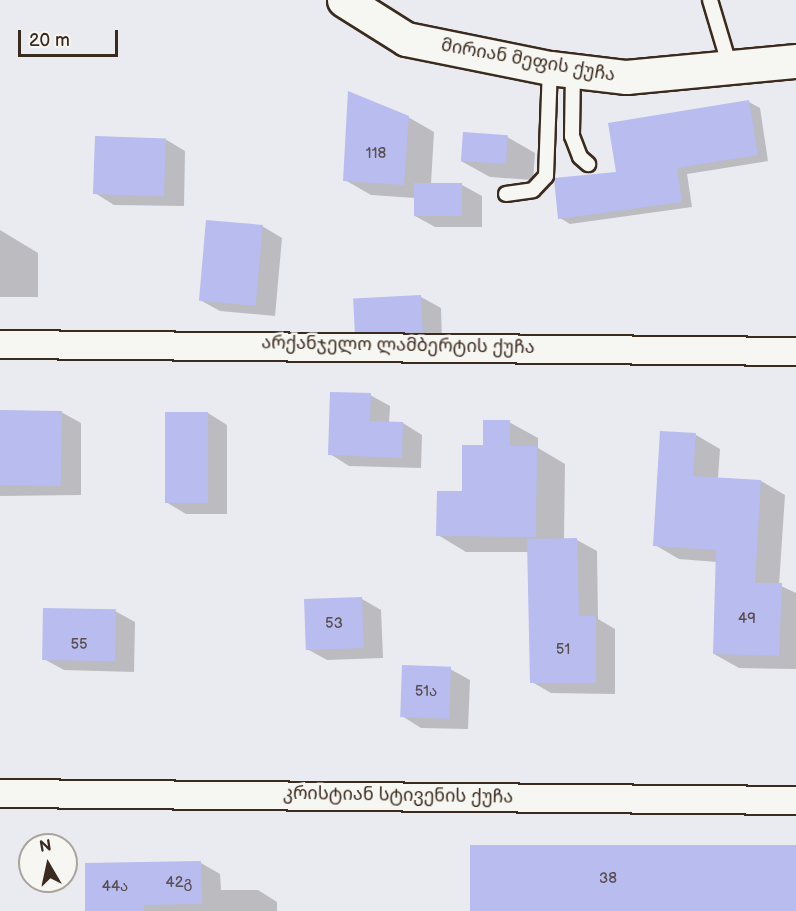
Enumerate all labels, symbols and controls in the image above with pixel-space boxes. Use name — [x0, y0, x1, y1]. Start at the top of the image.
scale bar — [21, 18, 122, 56]
text: 20 m — [29, 30, 70, 51]
street label: მირიან მეფის ქუჩა — [439, 35, 617, 87]
house number: 118 — [366, 145, 386, 163]
street label: არქანჯელო ლამბერტის ქუჩა — [261, 333, 535, 359]
house number: 49 — [738, 610, 756, 628]
house number: 53 — [325, 615, 343, 633]
house number: 55 — [70, 636, 88, 654]
house number: 51 — [556, 641, 570, 659]
house number: 51ა — [415, 683, 437, 701]
street label: კრისტიან სტივენის ქუჩა — [283, 783, 513, 809]
north arrow — [18, 833, 78, 893]
text: N — [38, 836, 53, 857]
house number: 38 — [599, 870, 617, 888]
house number: 42გ — [166, 874, 192, 892]
house number: 44ა — [102, 878, 128, 896]

